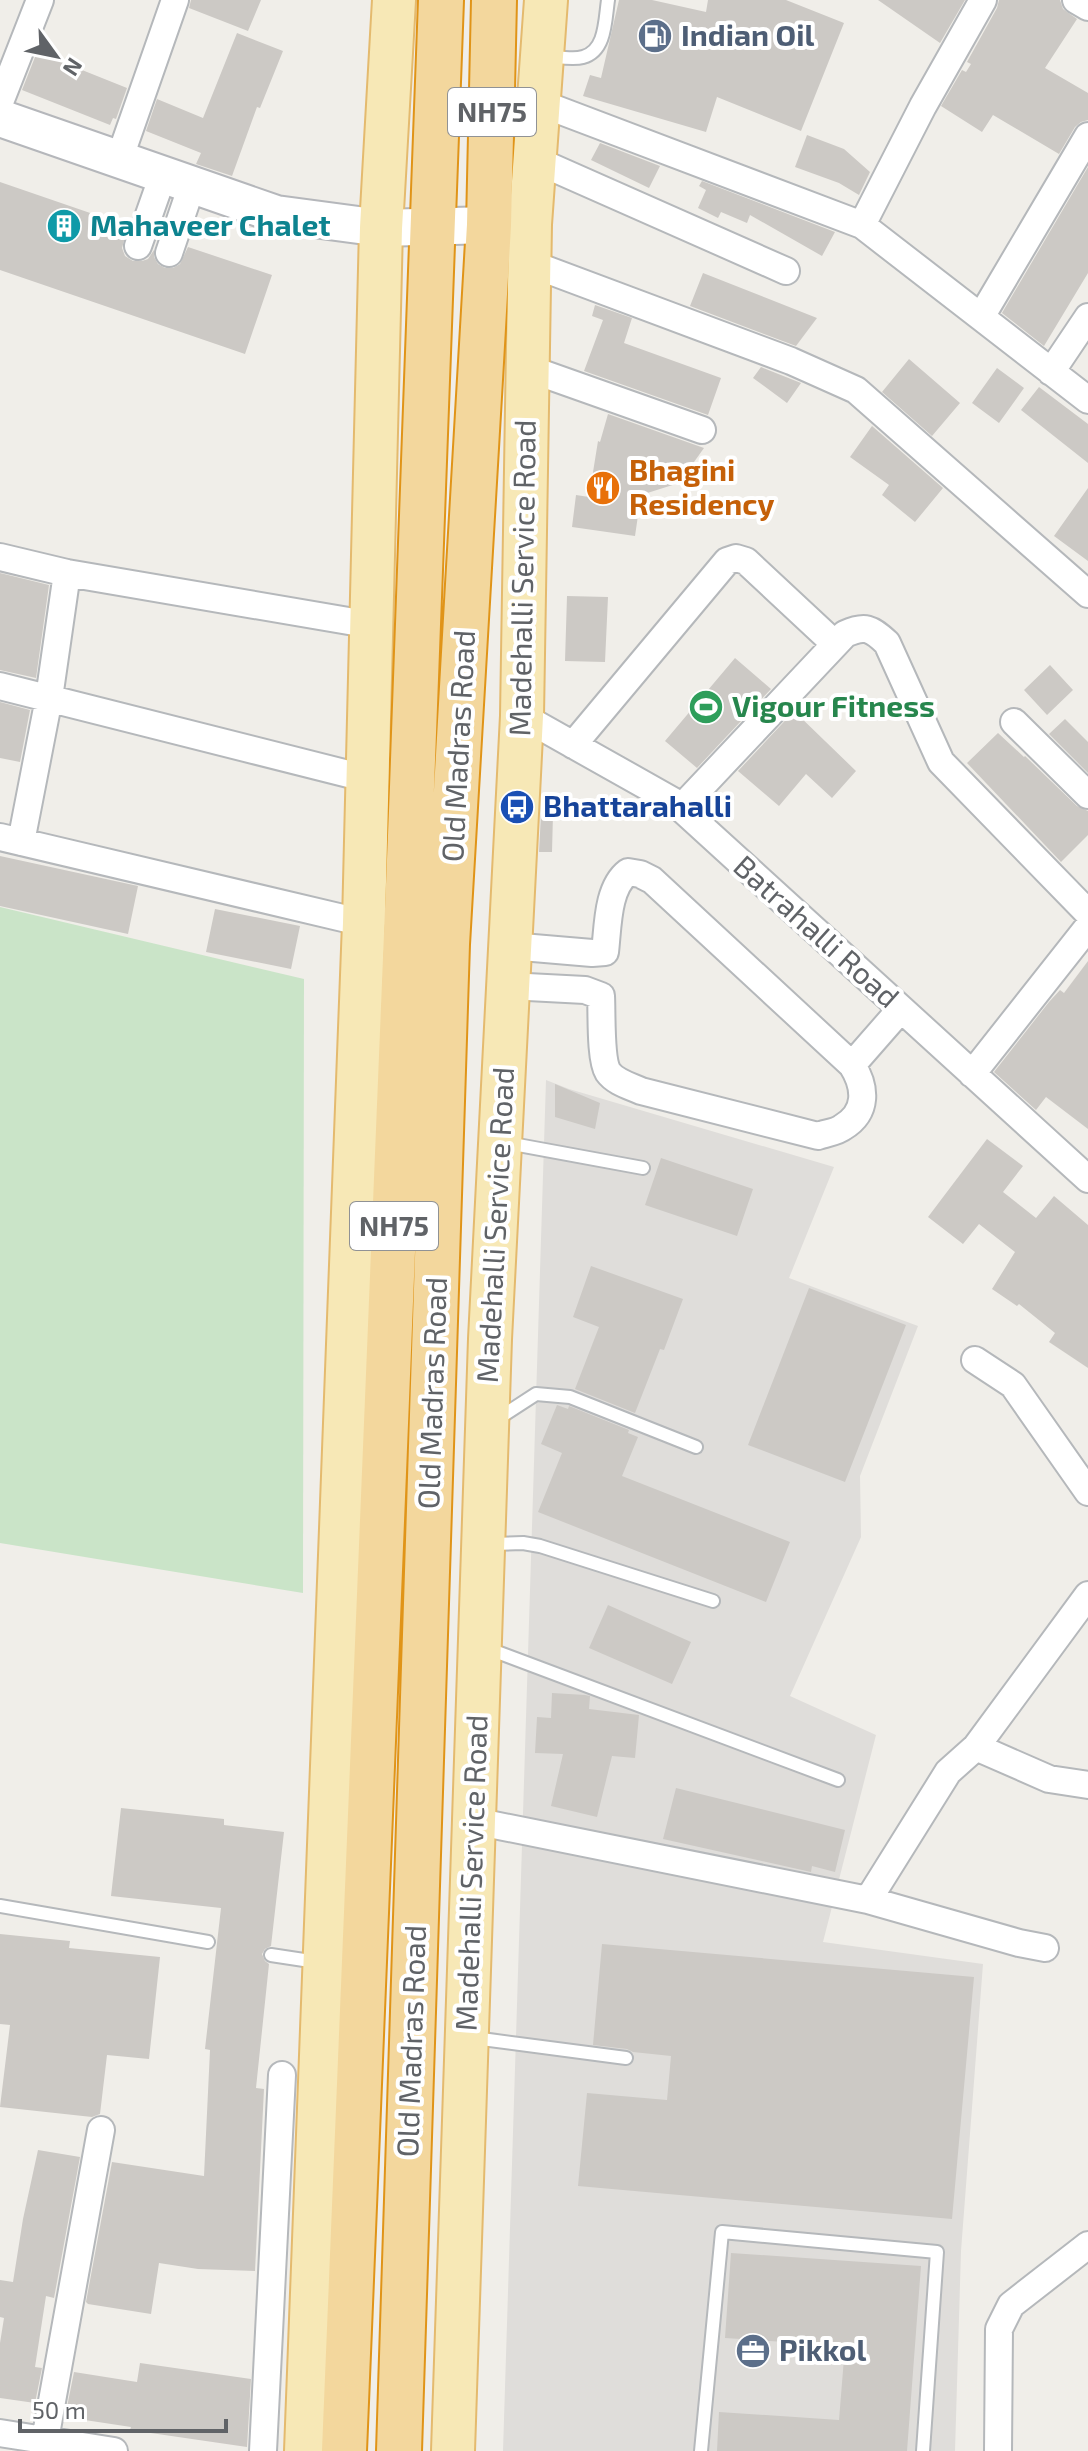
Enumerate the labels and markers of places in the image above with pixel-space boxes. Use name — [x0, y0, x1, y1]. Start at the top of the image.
place label: Indian Oil — [681, 16, 815, 52]
fuel station icon: Indian Oil — [636, 17, 674, 55]
place label: Mahaveer Chalet — [90, 206, 331, 242]
building icon: Mahaveer Chalet — [45, 207, 83, 245]
place label: Bhagini Residency — [629, 451, 775, 522]
restaurant icon: Bhagini Residency — [584, 469, 622, 507]
place label: Vigour Fitness — [732, 687, 935, 723]
sports icon: Vigour Fitness — [687, 688, 725, 726]
place label: Bhattarahalli — [543, 787, 732, 823]
bus stop icon: Bhattarahalli — [498, 788, 536, 826]
place label: Pikkol — [779, 2331, 867, 2367]
office icon: Pikkol — [734, 2332, 772, 2370]

